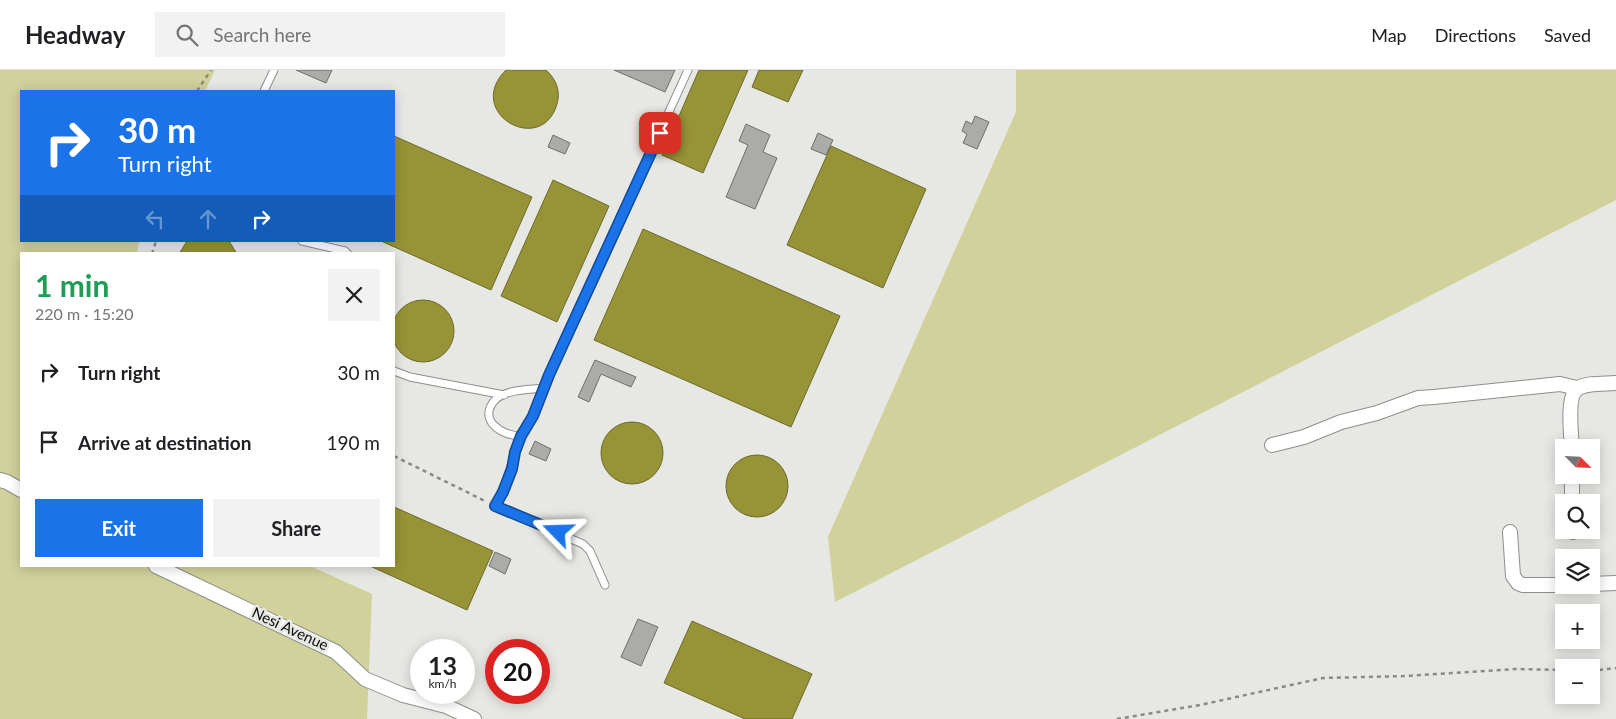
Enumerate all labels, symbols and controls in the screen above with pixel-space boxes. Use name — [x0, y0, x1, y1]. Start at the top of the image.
search box — [155, 12, 505, 57]
text: Headway — [25, 20, 125, 49]
icon: search — [173, 21, 201, 49]
text: Search here — [213, 23, 311, 46]
text: Map — [1371, 24, 1407, 46]
text: Directions — [1435, 24, 1516, 46]
text: Saved — [1544, 24, 1591, 46]
text: 30 m — [118, 108, 196, 150]
icon: right — [35, 110, 100, 175]
pin — [639, 112, 681, 154]
icon: arrive — [646, 119, 674, 147]
text: Turn right — [118, 150, 212, 177]
icon: left — [141, 205, 169, 233]
icon: ahead — [194, 205, 222, 233]
icon: right — [247, 205, 275, 233]
text: 1 min — [35, 267, 109, 303]
button: close — [328, 269, 380, 321]
text: 220 m · 15:20 — [35, 304, 134, 323]
icon: right — [35, 358, 63, 386]
text: Turn right — [78, 361, 160, 384]
text: 30 m — [337, 361, 380, 384]
icon: arrive — [35, 428, 63, 456]
text: Arrive at destination — [78, 431, 251, 454]
text: 190 m — [326, 431, 380, 454]
north arrow — [1555, 439, 1600, 484]
map controls — [1555, 439, 1600, 704]
button: search — [1555, 494, 1600, 539]
button: Exit — [35, 499, 203, 557]
button: Share — [213, 499, 380, 557]
position arrow — [531, 505, 583, 557]
button: layers — [1555, 549, 1600, 594]
street label: Nesi Avenue — [249, 603, 332, 654]
button: + — [1555, 604, 1600, 649]
speed limit sign: 20 — [485, 639, 550, 704]
text: 13 — [428, 650, 457, 680]
button: − — [1555, 659, 1600, 704]
text: km/h — [428, 676, 457, 691]

